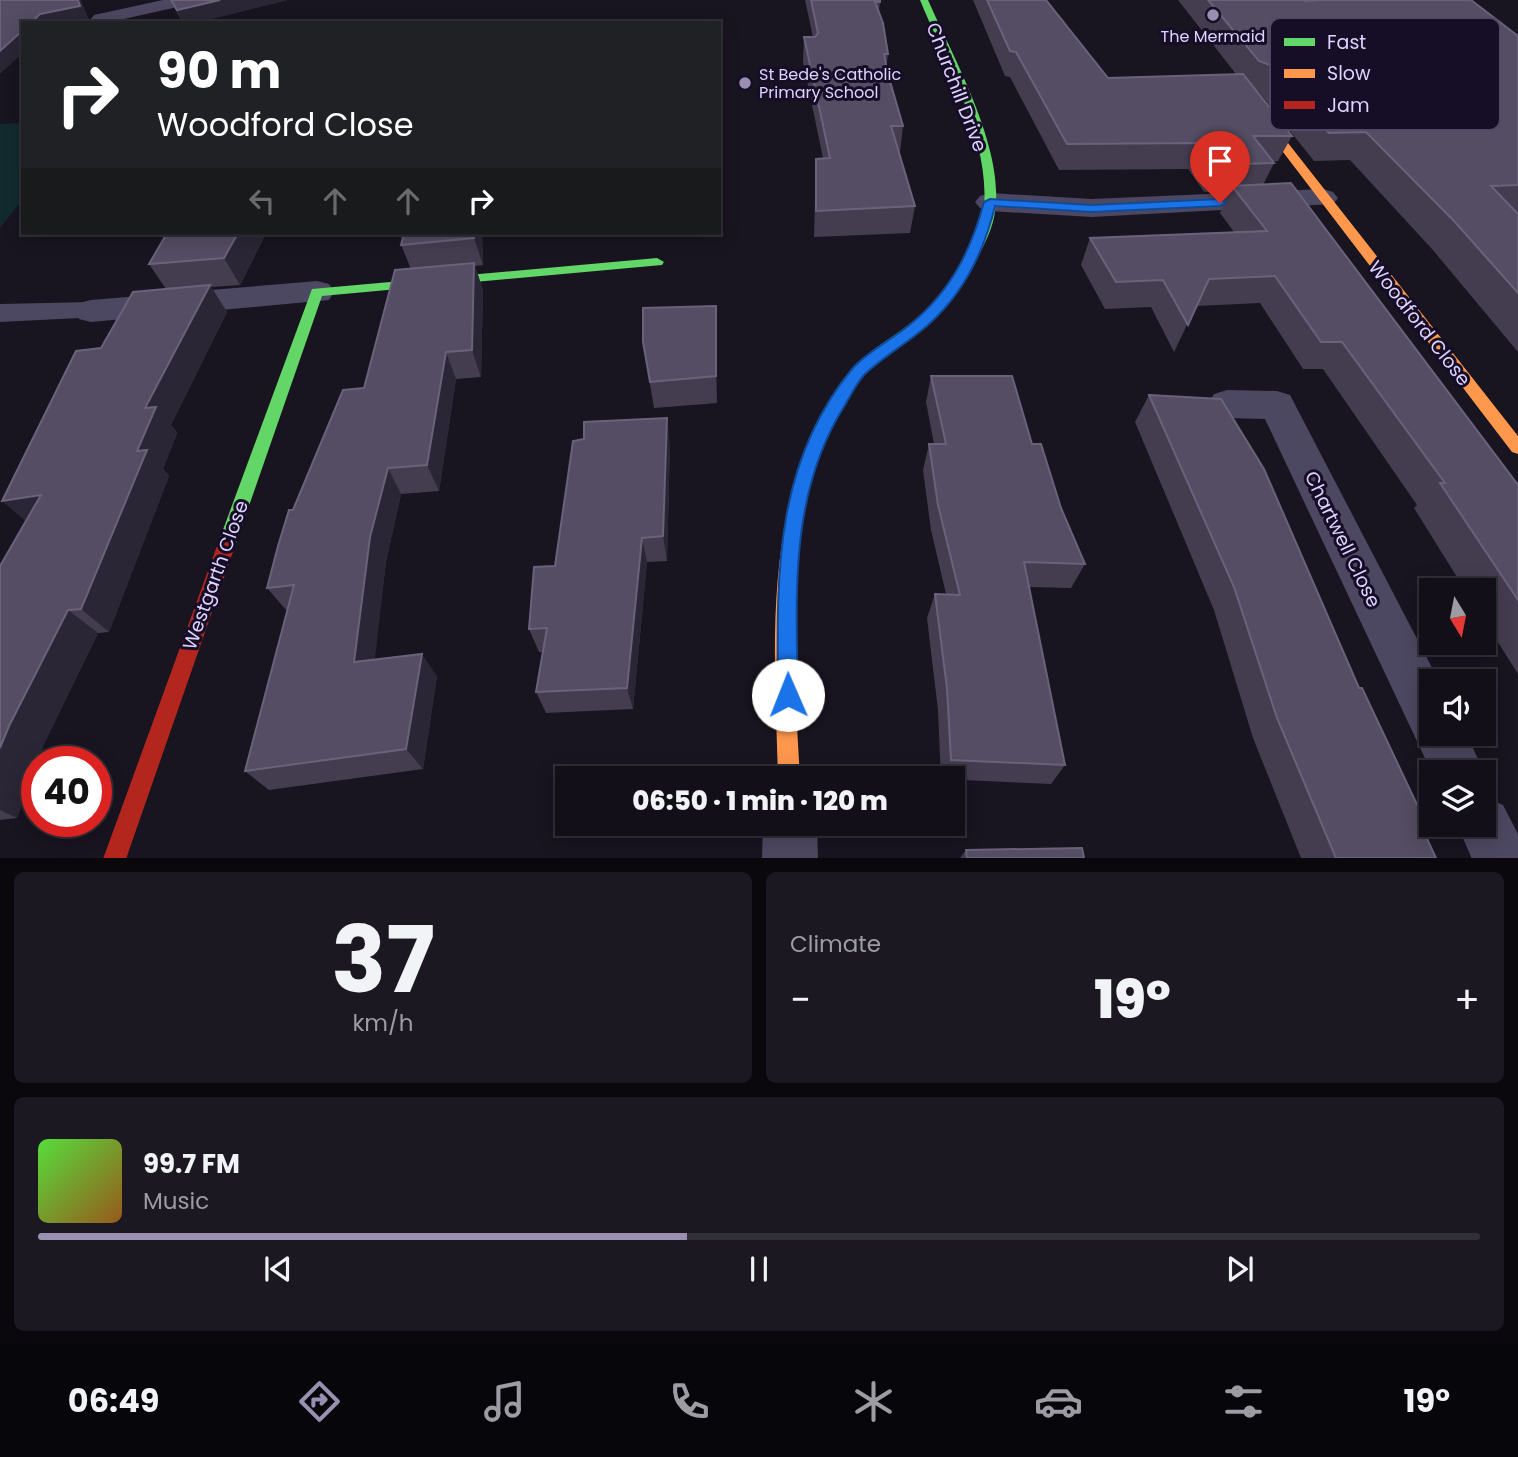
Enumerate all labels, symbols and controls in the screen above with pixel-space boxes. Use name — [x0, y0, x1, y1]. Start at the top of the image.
marker: The Mermaid — [1205, 7, 1221, 23]
legend — [1270, 18, 1500, 130]
street label: Churchill Drive — [919, 19, 994, 156]
place label: The Mermaid — [1161, 25, 1265, 48]
text: Fast — [1327, 29, 1366, 56]
text: 90 m — [157, 37, 281, 105]
icon: right — [42, 49, 133, 140]
text: Slow — [1327, 60, 1371, 87]
place label: St Bede's Catholic Primary School — [759, 63, 901, 104]
marker: St Bede's Catholic Primary School — [737, 75, 753, 91]
text: Jam — [1327, 92, 1369, 119]
text: Woodford Close — [157, 102, 414, 147]
pin — [1190, 131, 1250, 203]
icon: arrive — [1201, 142, 1239, 180]
icon: left — [243, 182, 281, 220]
icon: ahead — [316, 182, 354, 220]
icon: ahead — [389, 182, 427, 220]
icon: right — [462, 182, 500, 220]
street label: Woodford Close — [1362, 255, 1477, 392]
street label: Chartwell Close — [1298, 466, 1387, 612]
street label: Westgarth Close — [176, 497, 255, 654]
north arrow — [1419, 578, 1496, 654]
map controls — [1419, 578, 1496, 837]
position arrow — [751, 658, 825, 732]
button: sound — [1419, 669, 1496, 746]
speed limit sign: 40 — [21, 746, 112, 837]
button: layers — [1419, 760, 1496, 837]
text: 06:50 · 1 min · 120 m — [632, 783, 888, 819]
text: 37 — [331, 896, 435, 1024]
text: Climate — [790, 928, 881, 960]
text: 19° — [1094, 963, 1171, 1036]
text: − — [790, 973, 811, 1026]
text: + — [1454, 973, 1480, 1026]
text: km/h — [352, 1007, 414, 1039]
text: 99.7 FM — [143, 1146, 240, 1182]
text: Music — [143, 1185, 209, 1217]
icon: previous — [259, 1250, 297, 1288]
icon: pause — [740, 1250, 778, 1288]
icon: next — [1221, 1250, 1259, 1288]
icon: directions — [295, 1377, 344, 1426]
icon: music — [480, 1377, 529, 1426]
icon: phone — [665, 1377, 714, 1426]
icon: climate — [849, 1377, 898, 1426]
icon: car — [1034, 1377, 1083, 1426]
icon: filters — [1219, 1377, 1268, 1426]
text: 06:49 — [68, 1378, 160, 1423]
text: 19° — [1404, 1378, 1450, 1423]

